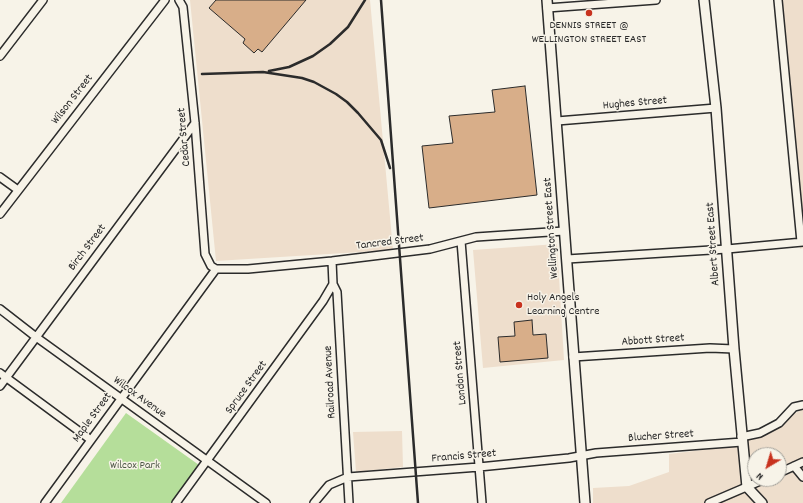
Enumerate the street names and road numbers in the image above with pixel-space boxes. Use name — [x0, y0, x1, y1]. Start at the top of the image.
street label: Wilson Street — [49, 72, 97, 128]
street label: Hughes Street — [602, 94, 668, 114]
street label: Cedar Street — [175, 107, 195, 167]
street label: Wellington Street East — [541, 177, 563, 279]
street label: Albert Street East — [704, 202, 724, 286]
street label: Birch Street — [66, 222, 110, 274]
street label: Tancred Street — [355, 232, 425, 254]
street label: Abbott Street — [621, 332, 685, 350]
street label: London Street — [451, 340, 471, 406]
street label: Railroad Avenue — [322, 345, 340, 419]
street label: Spruce Street — [223, 359, 271, 417]
street label: Wilcox Avenue — [110, 374, 168, 422]
street label: Maple Street — [70, 390, 116, 446]
street label: Blucher Street — [628, 428, 694, 446]
street label: Francis Street — [431, 447, 497, 467]

